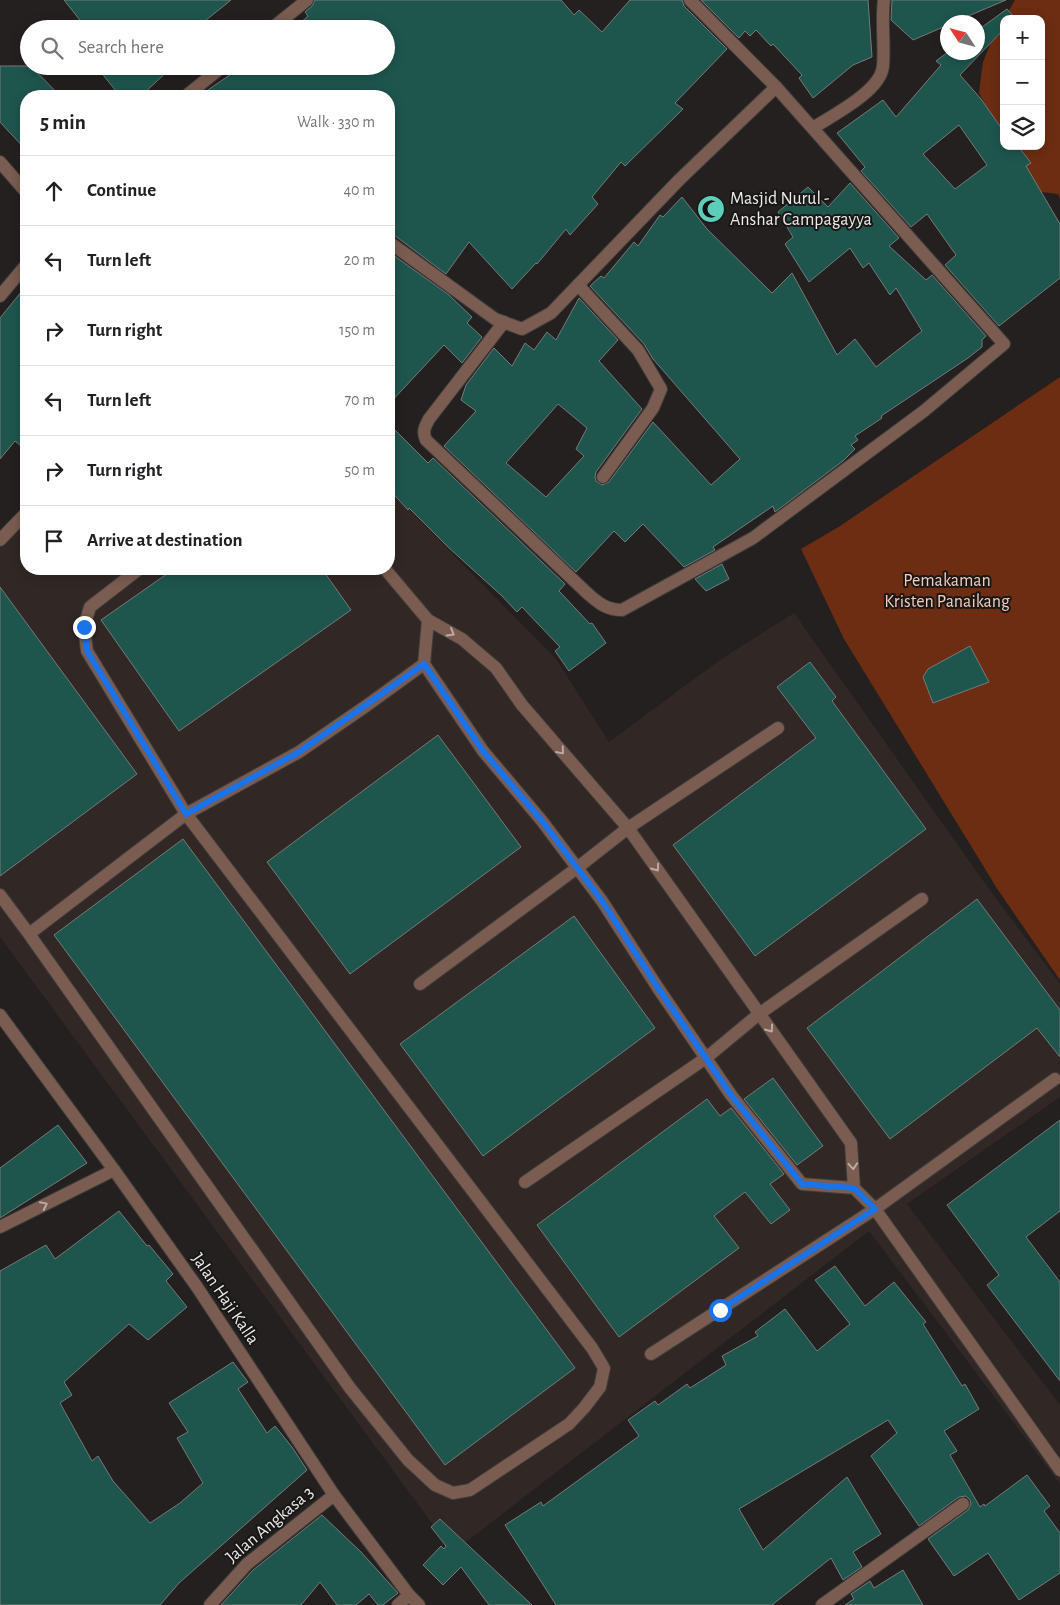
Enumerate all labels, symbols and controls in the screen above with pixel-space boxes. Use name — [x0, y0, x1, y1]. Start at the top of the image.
north arrow — [940, 15, 985, 60]
map controls — [1000, 15, 1045, 150]
button: + — [1000, 15, 1045, 60]
search box — [20, 20, 395, 75]
icon: search — [38, 34, 66, 62]
text: Search here — [78, 38, 164, 57]
button: − — [1000, 60, 1045, 105]
button: layers — [1000, 105, 1045, 150]
text: 5 min — [40, 112, 86, 133]
text: Walk · 330 m — [297, 114, 375, 130]
icon: ahead — [40, 177, 68, 205]
text: Continue — [87, 181, 156, 200]
text: 40 m — [343, 182, 375, 198]
place label: Masjid Nurul - Anshar Campagayya — [730, 190, 872, 229]
mosque icon: Masjid Nurul - Anshar Campagayya — [696, 194, 726, 224]
icon: left — [40, 247, 68, 275]
text: Turn left — [87, 251, 151, 270]
text: 20 m — [344, 252, 375, 268]
icon: right — [40, 317, 68, 345]
text: Turn right — [87, 321, 162, 340]
text: 150 m — [339, 322, 375, 338]
icon: left — [40, 387, 68, 415]
text: Turn left — [87, 391, 151, 410]
text: 70 m — [344, 392, 375, 408]
icon: right — [40, 457, 68, 485]
text: Turn right — [87, 461, 162, 480]
text: 50 m — [344, 462, 375, 478]
icon: arrive — [40, 527, 68, 555]
text: Arrive at destination — [87, 531, 243, 550]
park label: Pemakaman Kristen Panaikang — [884, 572, 1010, 611]
route end — [73, 616, 96, 639]
one-way arrow — [445, 626, 454, 636]
one-way arrow — [555, 745, 564, 754]
one-way arrow — [650, 862, 659, 872]
one-way arrow — [764, 1023, 773, 1033]
one-way arrow — [847, 1162, 858, 1170]
one-way arrow — [39, 1201, 48, 1211]
street label: Jalan Haji Kalla — [188, 1250, 262, 1348]
route start — [709, 1299, 732, 1322]
street label: Jalan Angkasa 3 — [223, 1483, 317, 1567]

